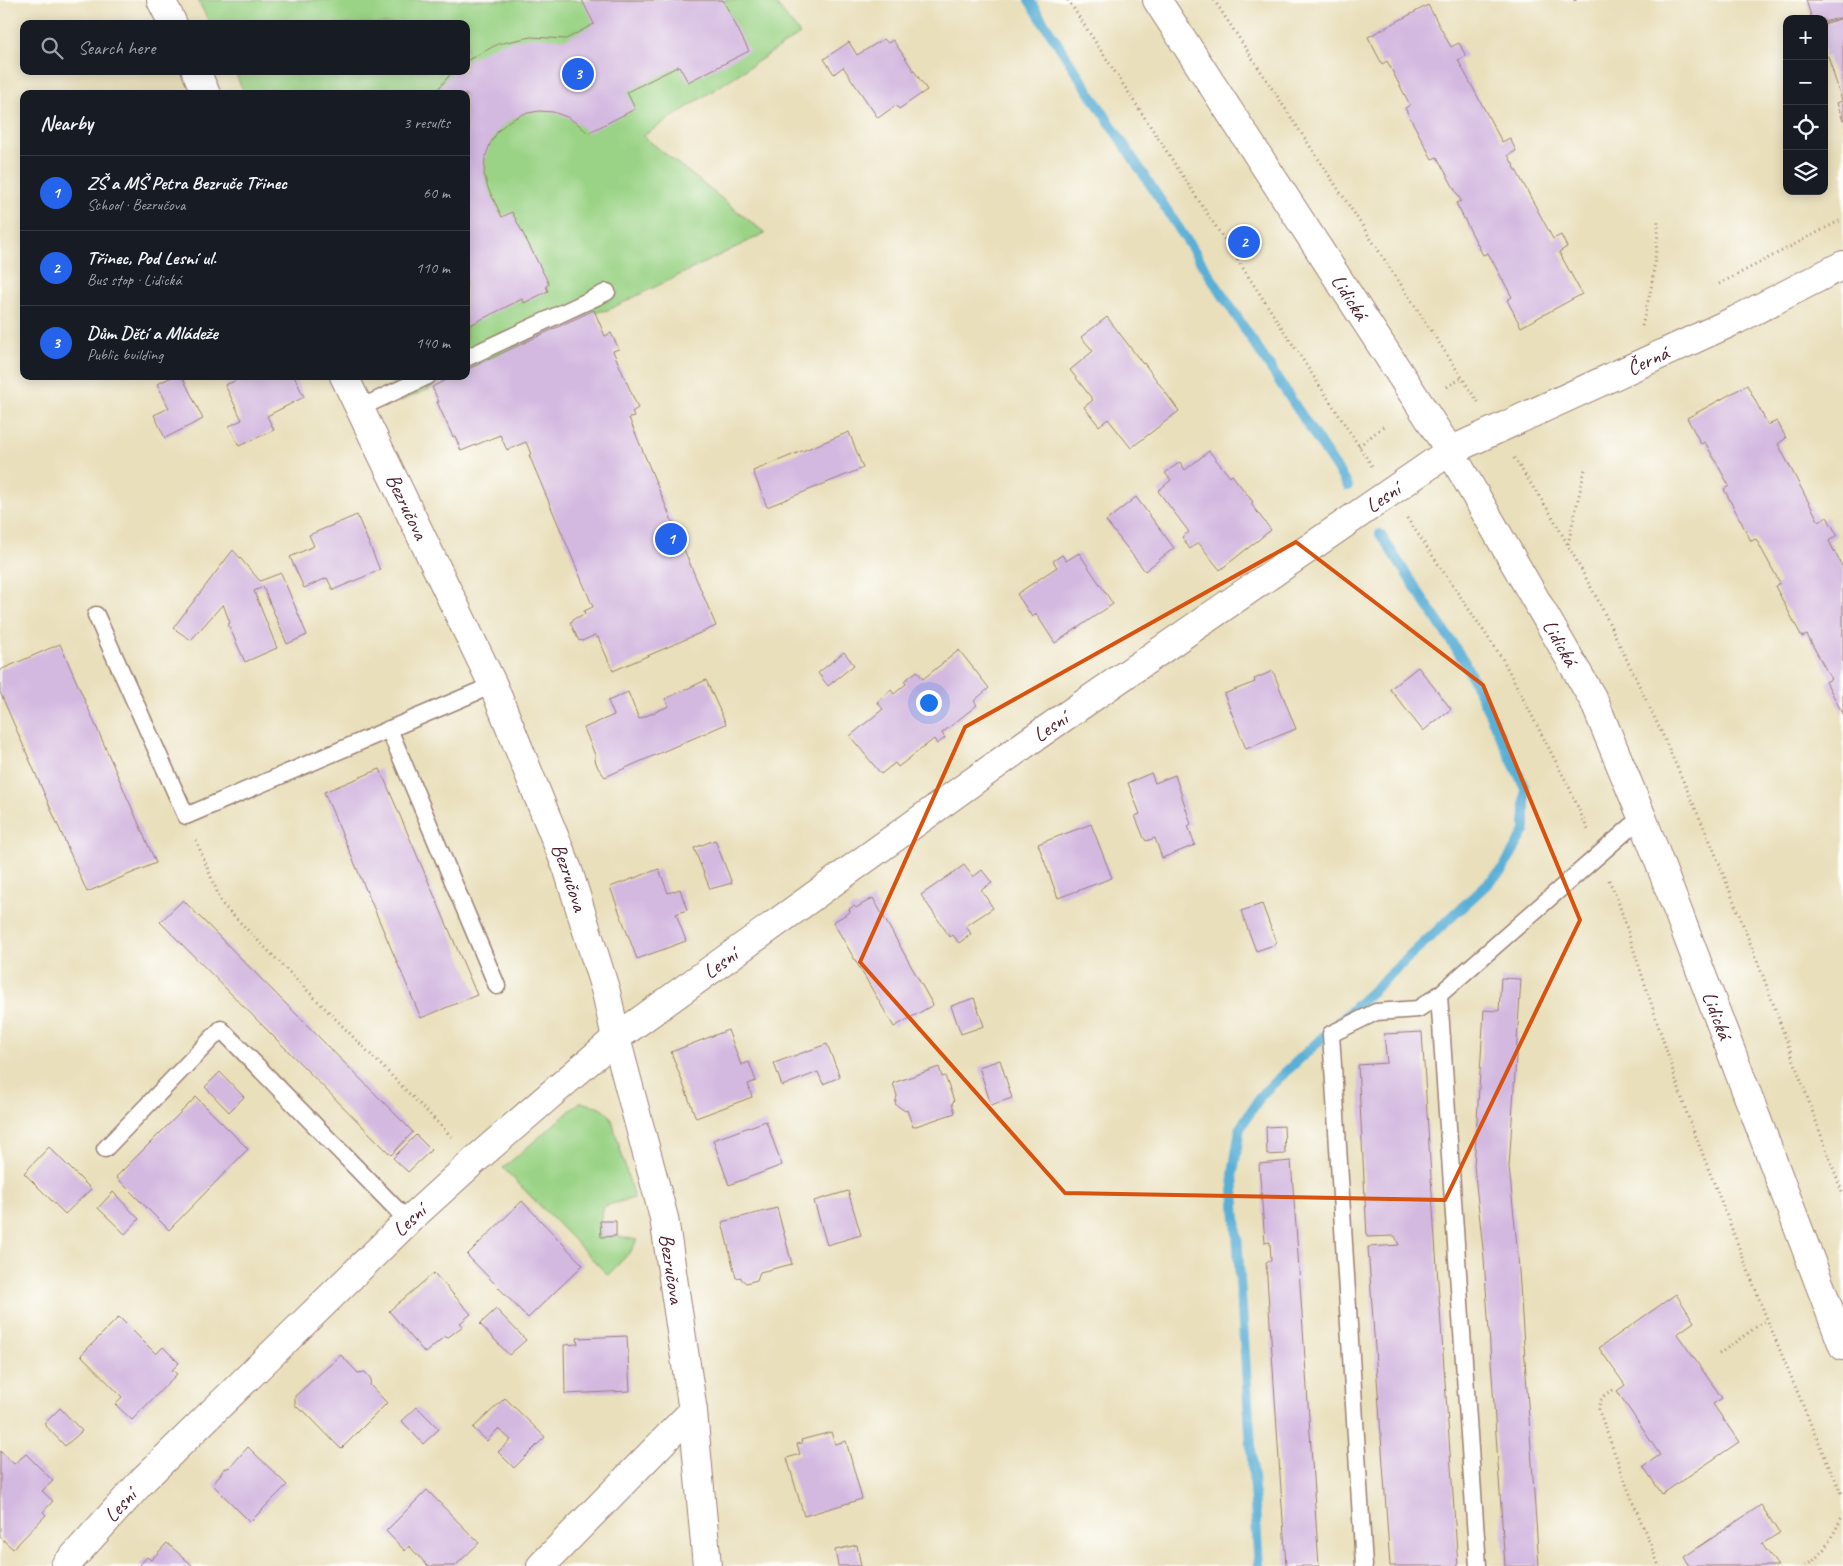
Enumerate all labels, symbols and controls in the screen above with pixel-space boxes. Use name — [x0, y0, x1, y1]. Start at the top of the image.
map controls — [1783, 15, 1828, 195]
button: + — [1783, 15, 1828, 60]
search box — [20, 20, 470, 75]
icon: search — [38, 34, 66, 62]
text: Search here — [78, 36, 155, 60]
pin: 3 — [562, 55, 594, 93]
button: − — [1783, 60, 1828, 105]
button: locate — [1783, 105, 1828, 150]
text: Nearby — [40, 110, 93, 136]
text: 3 results — [403, 113, 450, 133]
button: layers — [1783, 150, 1828, 195]
text: ZŠ a MŠ Petra Bezruče Třinec — [87, 171, 287, 195]
text: 1 — [52, 183, 60, 203]
text: 60 m — [423, 183, 450, 203]
text: School · Bezručova — [87, 195, 186, 215]
pin: 2 — [1228, 223, 1260, 261]
text: Třinec, Pod Lesní ul. — [87, 246, 216, 270]
text: 2 — [52, 258, 60, 278]
text: 110 m — [416, 258, 450, 278]
street label: Lidická — [1325, 269, 1375, 326]
text: Bus stop · Lidická — [87, 270, 181, 290]
text: Dům Dětí a Mládeže — [87, 321, 217, 345]
text: 3 — [52, 333, 60, 353]
text: 140 m — [416, 333, 450, 353]
street label: Černá — [1623, 339, 1674, 381]
text: Public building — [87, 345, 163, 365]
street label: Bezručova — [380, 469, 435, 545]
street label: Lesní — [1360, 474, 1408, 518]
pin: 1 — [655, 520, 687, 558]
street label: Lidická — [1537, 615, 1585, 672]
your location — [916, 690, 942, 716]
street label: Lesní — [1028, 703, 1076, 748]
street label: Bezručova — [546, 839, 593, 916]
street label: Lesní — [698, 940, 746, 984]
street label: Lidická — [1696, 988, 1739, 1045]
street label: Lesní — [387, 1196, 434, 1242]
street label: Bezručova — [654, 1232, 690, 1307]
street label: Lesní — [98, 1480, 145, 1527]

